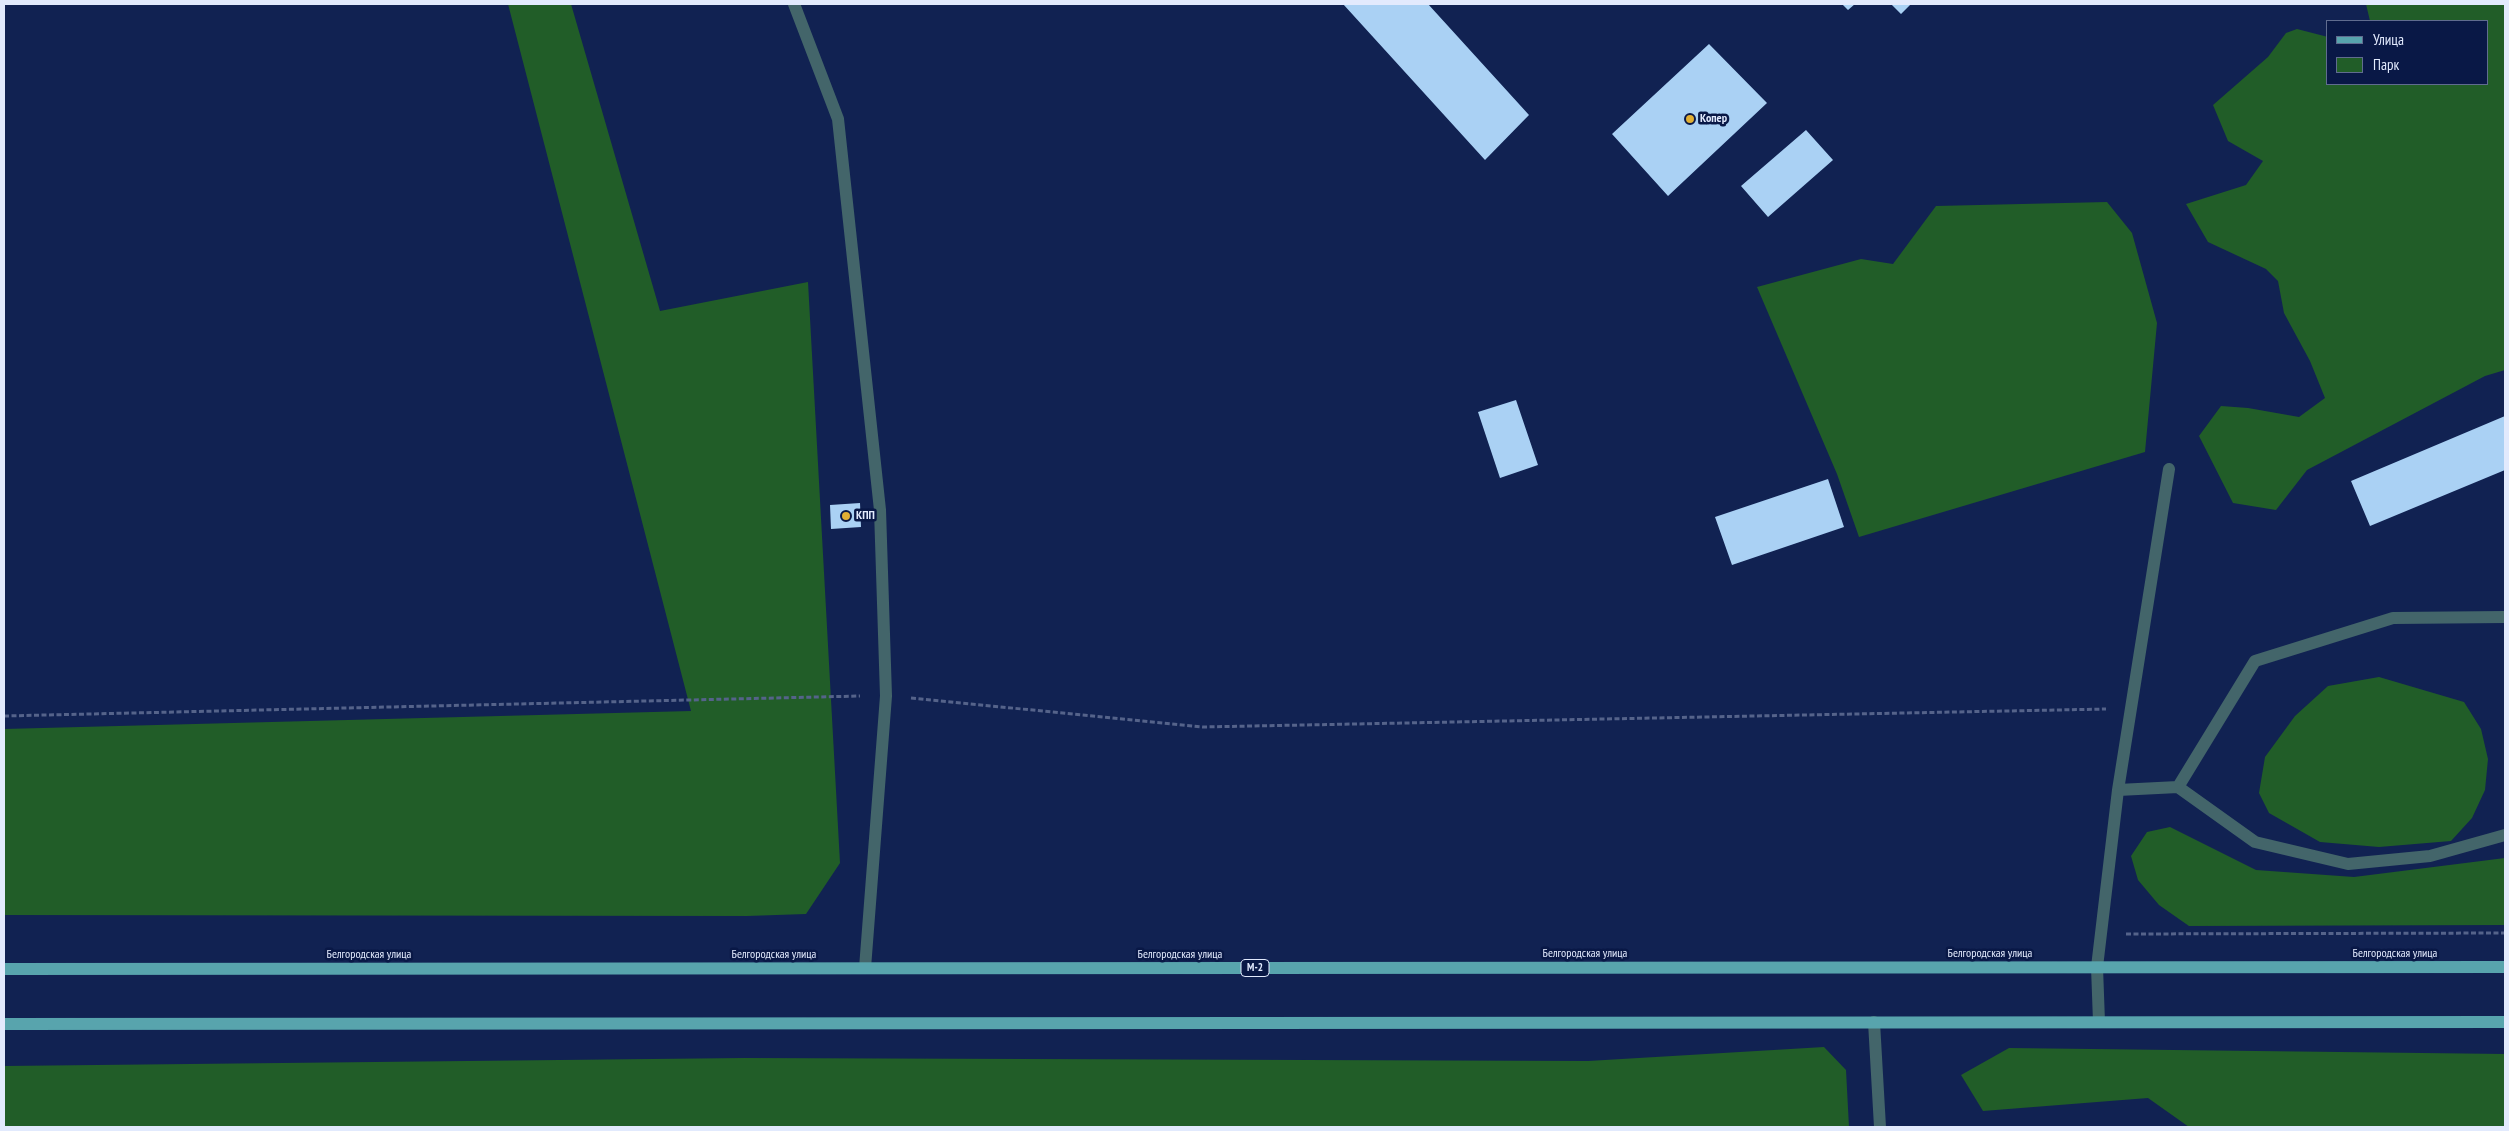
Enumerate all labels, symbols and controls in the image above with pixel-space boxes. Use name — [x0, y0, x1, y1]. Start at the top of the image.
legend — [2326, 20, 2489, 85]
text: Улица — [2373, 30, 2404, 49]
text: Парк — [2373, 55, 2399, 74]
place label: Копер — [1700, 112, 1727, 126]
marker: Копер — [1684, 113, 1696, 125]
place label: КПП — [856, 509, 875, 523]
marker: КПП — [840, 510, 852, 522]
street label: Белгородская улица — [1543, 947, 1627, 961]
street label: Белгородская улица — [1948, 947, 2032, 961]
street label: Белгородская улица — [2353, 947, 2437, 961]
street label: Белгородская улица — [327, 948, 411, 962]
street label: Белгородская улица — [732, 948, 816, 962]
street label: Белгородская улица — [1138, 948, 1222, 962]
road number: М-2 — [1241, 960, 1269, 976]

